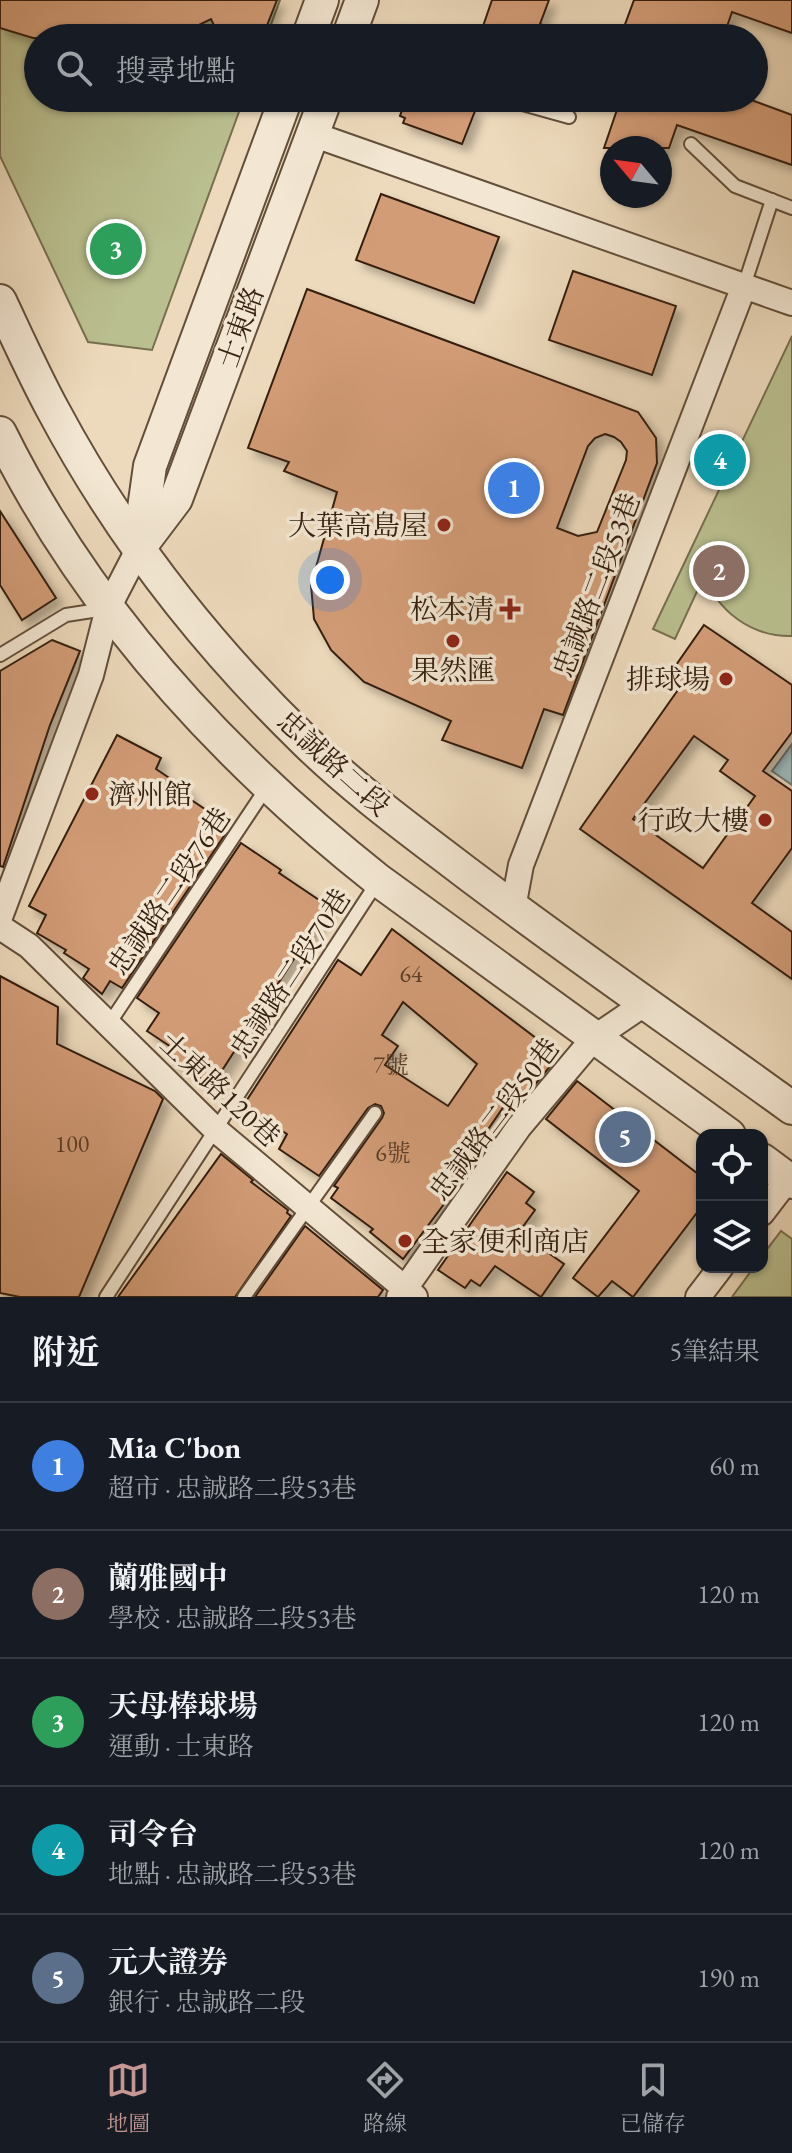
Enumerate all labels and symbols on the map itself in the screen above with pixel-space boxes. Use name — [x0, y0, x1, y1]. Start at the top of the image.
north arrow — [600, 136, 672, 208]
pin: 3 — [90, 219, 142, 279]
street label: 士東路 — [209, 281, 271, 373]
pin: 4 — [694, 430, 746, 490]
pin: 1 — [488, 458, 540, 518]
street label: 忠誠路二段53巷 — [544, 488, 648, 682]
place label: 大葉高島屋 — [288, 507, 428, 543]
marker: 大葉高島屋 — [435, 516, 453, 534]
pin: 2 — [693, 541, 745, 601]
your location — [310, 560, 350, 600]
place label: 松本清 — [410, 591, 494, 627]
marker: 松本清 — [501, 600, 519, 618]
marker: 果然匯 — [444, 632, 462, 650]
place label: 果然匯 — [411, 652, 495, 688]
place label: 排球場 — [626, 661, 710, 697]
marker: 排球場 — [717, 670, 735, 688]
street label: 忠誠路二段 — [270, 703, 398, 823]
place label: 濟州館 — [108, 776, 192, 812]
marker: 濟州館 — [83, 785, 101, 803]
street label: 忠誠路二段76巷 — [100, 800, 238, 982]
place label: 行政大樓 — [637, 802, 749, 838]
marker: 行政大樓 — [756, 811, 774, 829]
street label: 忠誠路二段70巷 — [222, 881, 358, 1065]
house number: 64 — [399, 958, 423, 989]
street label: 士東路120巷 — [152, 1024, 288, 1154]
street label: 忠誠路二段50巷 — [421, 1030, 567, 1208]
house number: 7號 — [373, 1049, 409, 1080]
pin: 5 — [599, 1107, 651, 1167]
house number: 100 — [55, 1128, 89, 1159]
house number: 6號 — [375, 1137, 411, 1168]
place label: 全家便利商店 — [421, 1223, 589, 1259]
marker: 全家便利商店 — [396, 1232, 414, 1250]

